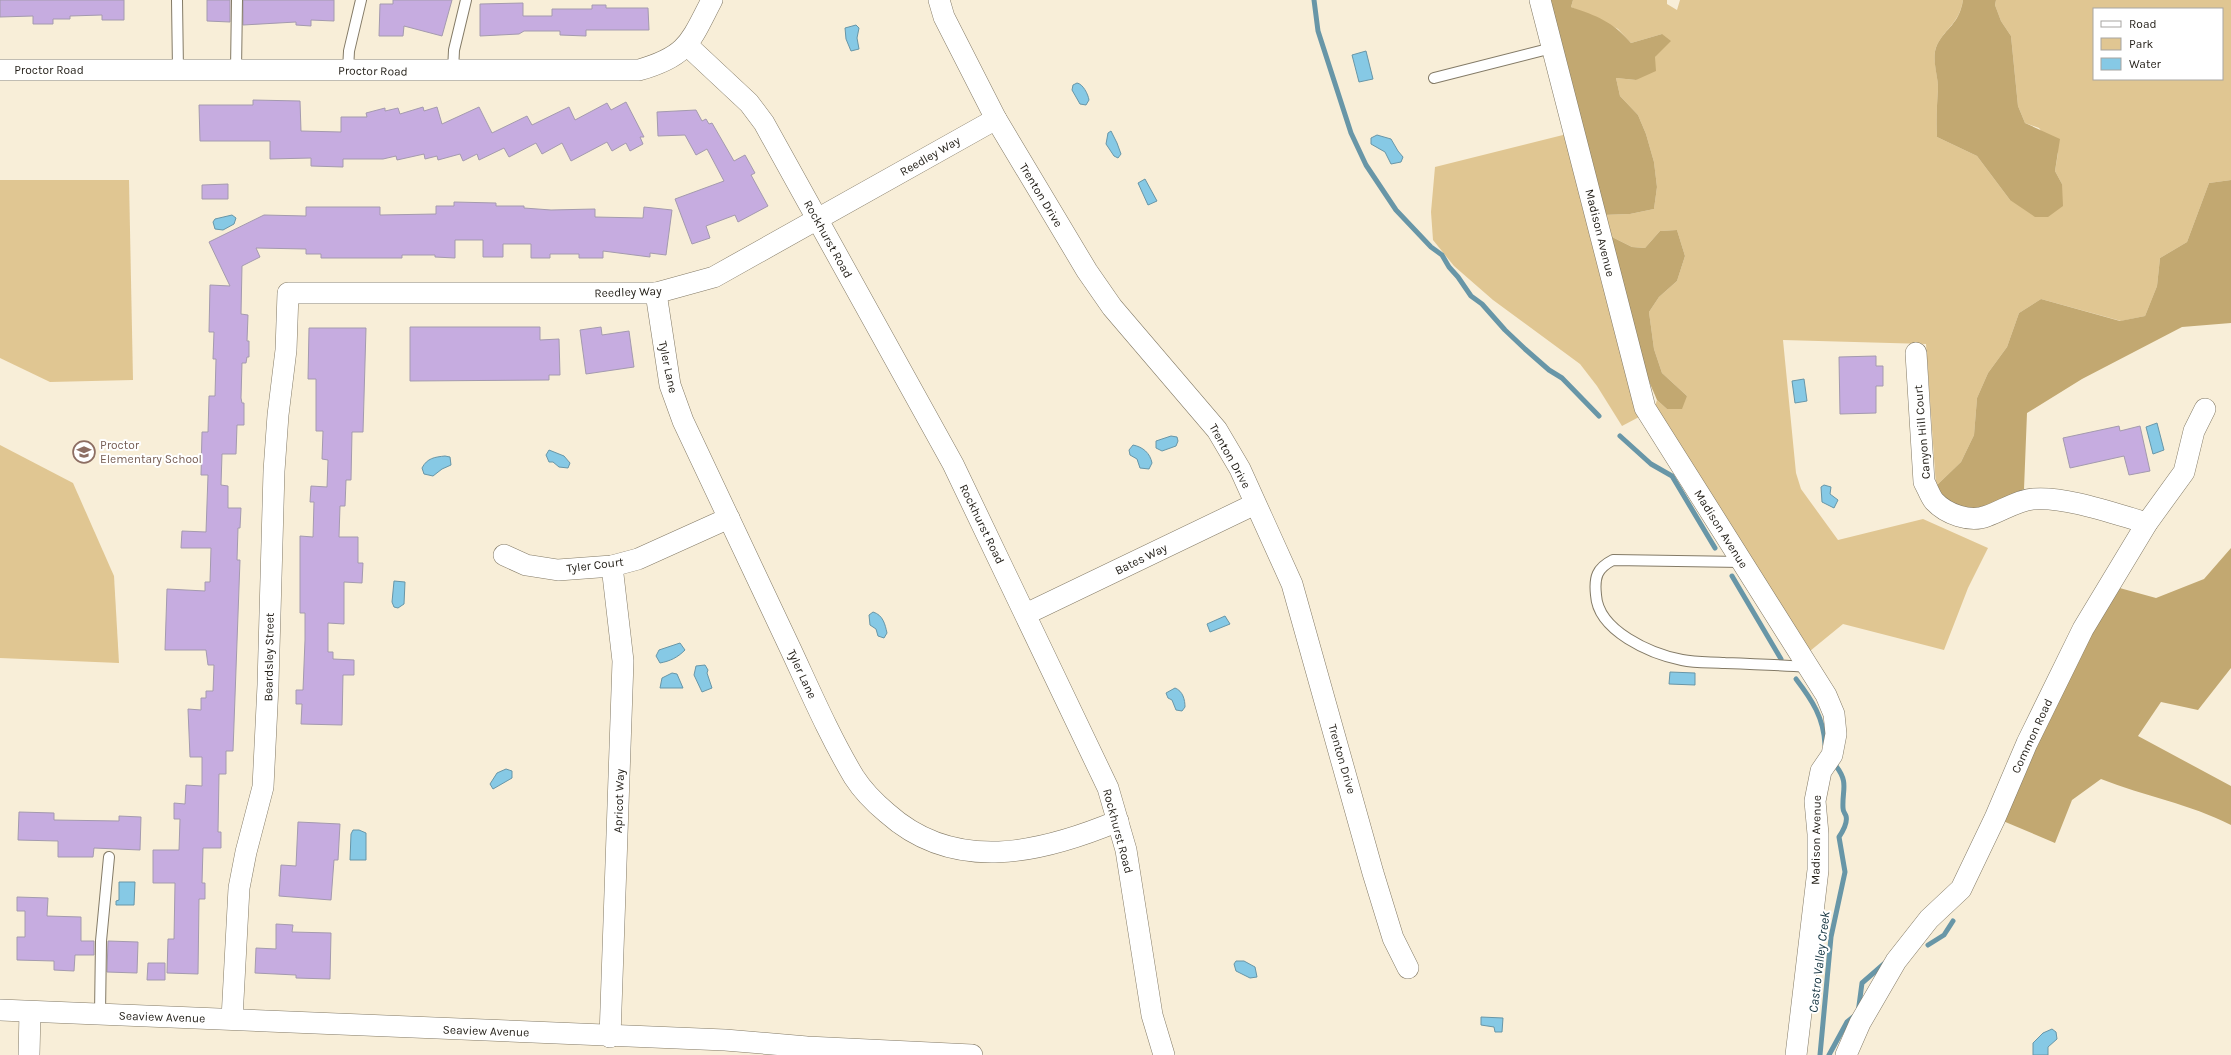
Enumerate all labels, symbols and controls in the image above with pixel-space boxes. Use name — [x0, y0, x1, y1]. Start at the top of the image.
legend — [2093, 8, 2223, 80]
text: Road — [2129, 17, 2157, 31]
text: Park — [2129, 37, 2154, 51]
text: Water — [2129, 57, 2162, 71]
street label: Proctor Road — [14, 63, 84, 77]
street label: Proctor Road — [338, 63, 408, 79]
street label: Reedley Way — [897, 133, 963, 179]
street label: Trenton Drive — [1016, 161, 1066, 229]
street label: Madison Avenue — [1582, 188, 1618, 278]
street label: Rockhurst Road — [801, 198, 855, 280]
street label: Reedley Way — [594, 284, 662, 300]
street label: Tyler Lane — [656, 340, 680, 394]
street label: Canyon Hill Court — [1911, 384, 1933, 480]
street label: Trenton Drive — [1206, 421, 1254, 491]
place label: Proctor Elementary School — [100, 438, 202, 466]
school or university icon: Proctor Elementary School — [71, 439, 97, 465]
street label: Rockhurst Road — [957, 482, 1007, 566]
street label: Madison Avenue — [1691, 487, 1751, 571]
street label: Bates Way — [1113, 540, 1170, 578]
street label: Tyler Court — [566, 554, 625, 575]
street label: Beardsley Street — [261, 612, 277, 702]
street label: Tyler Lane — [784, 647, 820, 701]
street label: Common Road — [2009, 696, 2055, 776]
street label: Trenton Drive — [1325, 722, 1359, 796]
street label: Apricot Way — [611, 768, 627, 833]
street label: Rockhurst Road — [1100, 787, 1136, 875]
street label: Madison Avenue — [1808, 795, 1824, 885]
water label: Castro Valley Creek — [1805, 910, 1833, 1014]
street label: Seaview Avenue — [118, 1008, 206, 1026]
street label: Seaview Avenue — [442, 1022, 530, 1040]

